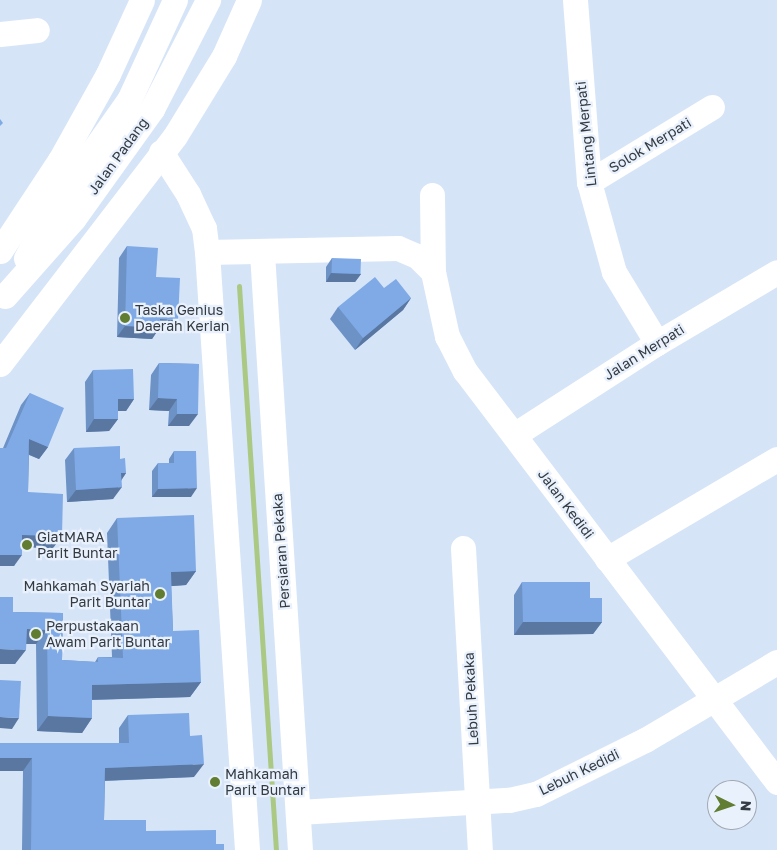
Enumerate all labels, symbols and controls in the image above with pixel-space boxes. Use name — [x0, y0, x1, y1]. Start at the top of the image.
street label: Lintang Merpati — [572, 81, 600, 187]
street label: Jalan Padang — [85, 114, 151, 198]
street label: Solok Merpati — [606, 114, 694, 176]
place label: Taska Genius Daerah Kerian — [135, 302, 229, 334]
marker: Taska Genius Daerah Kerian — [119, 312, 131, 324]
street label: Jalan Merpati — [601, 321, 687, 383]
street label: Jalan Kedidi — [534, 466, 598, 542]
street label: Persiaran Pekaka — [269, 493, 293, 609]
place label: GiatMARA Parit Buntar — [37, 529, 118, 562]
marker: GiatMARA Parit Buntar — [21, 539, 33, 551]
place label: Mahkamah Syariah Parit Buntar — [23, 578, 150, 610]
marker: Mahkamah Syariah Parit Buntar — [154, 588, 166, 600]
place label: Perpustakaan Awam Parit Buntar — [46, 618, 170, 650]
marker: Perpustakaan Awam Parit Buntar — [30, 628, 42, 640]
street label: Lebuh Pekaka — [460, 652, 482, 746]
street label: Lebuh Kedidi — [536, 745, 622, 799]
place label: Mahkamah Parit Buntar — [225, 766, 306, 799]
marker: Mahkamah Parit Buntar — [209, 776, 221, 788]
north arrow — [707, 780, 757, 830]
text: N — [738, 800, 755, 812]

